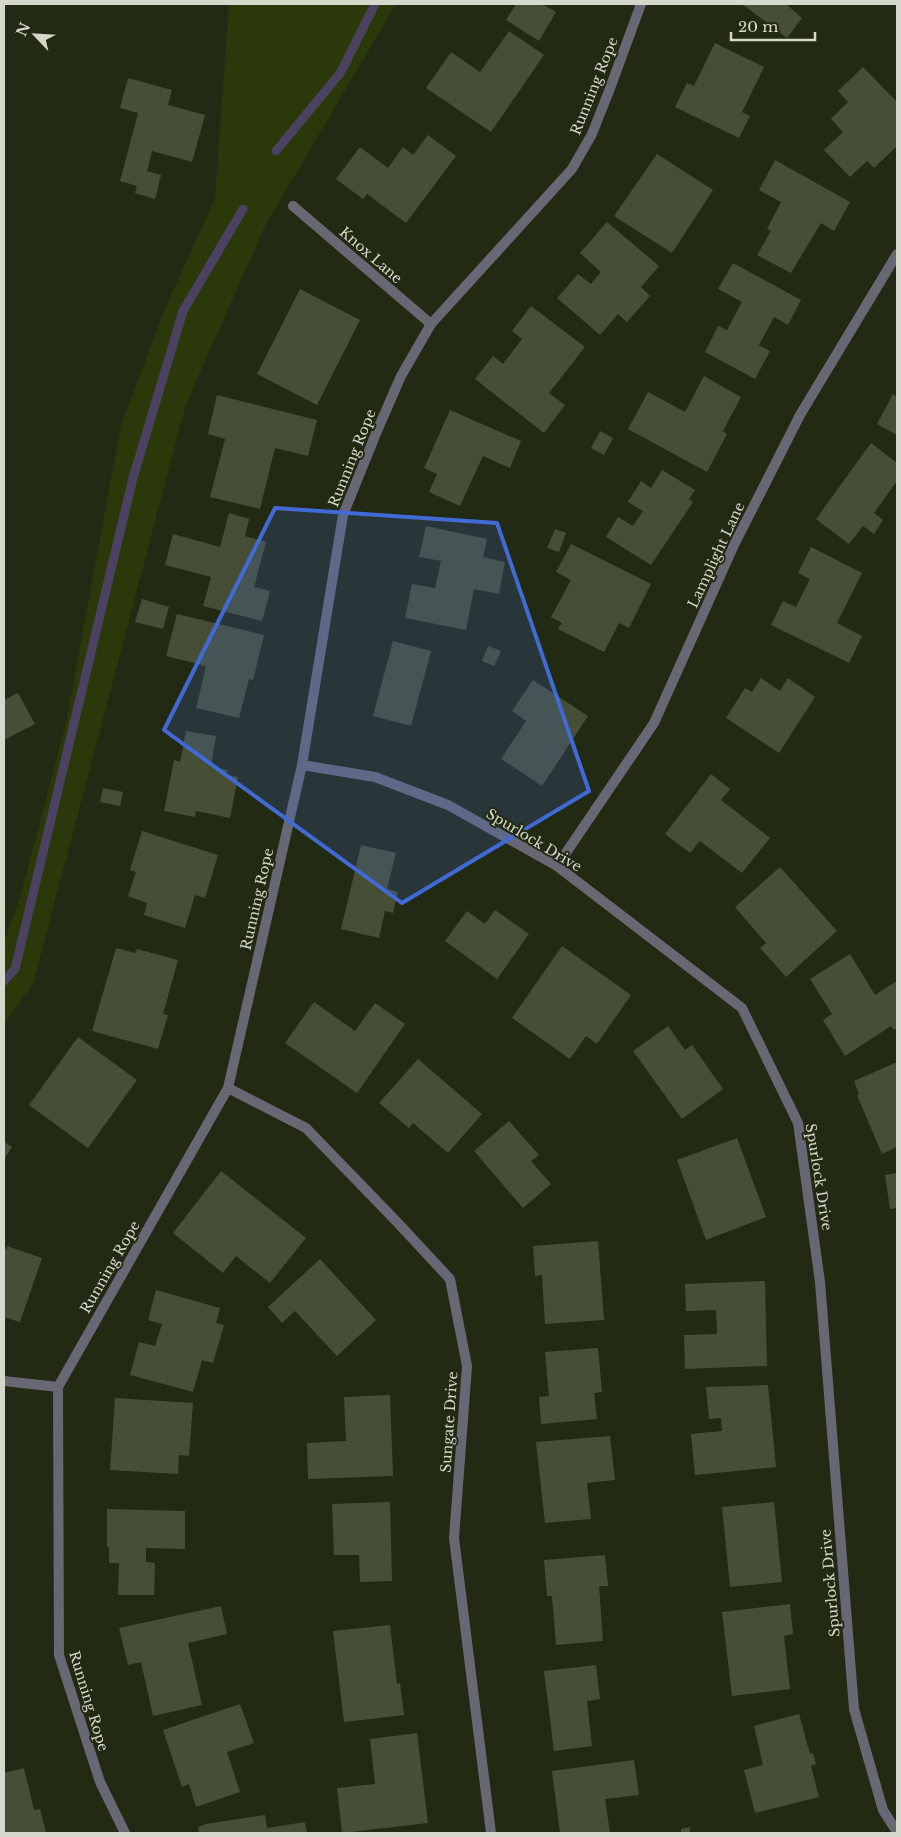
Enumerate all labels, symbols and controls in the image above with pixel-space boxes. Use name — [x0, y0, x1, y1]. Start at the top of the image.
north arrow — [10, 10, 60, 60]
scale bar — [731, 10, 815, 42]
text: 20 m — [738, 17, 778, 36]
text: N — [12, 20, 34, 39]
street label: Running Rope — [566, 34, 622, 138]
street label: Knox Lane — [336, 223, 406, 287]
street label: Running Rope — [324, 406, 380, 510]
street label: Lamplight Lane — [684, 499, 748, 611]
street label: Spurlock Drive — [483, 804, 585, 876]
street label: Running Rope — [237, 846, 277, 952]
street label: Spurlock Drive — [802, 1122, 836, 1232]
street label: Running Rope — [76, 1217, 144, 1317]
street label: Sungate Drive — [436, 1371, 462, 1473]
street label: Spurlock Drive — [816, 1528, 844, 1638]
street label: Running Rope — [65, 1649, 113, 1753]

